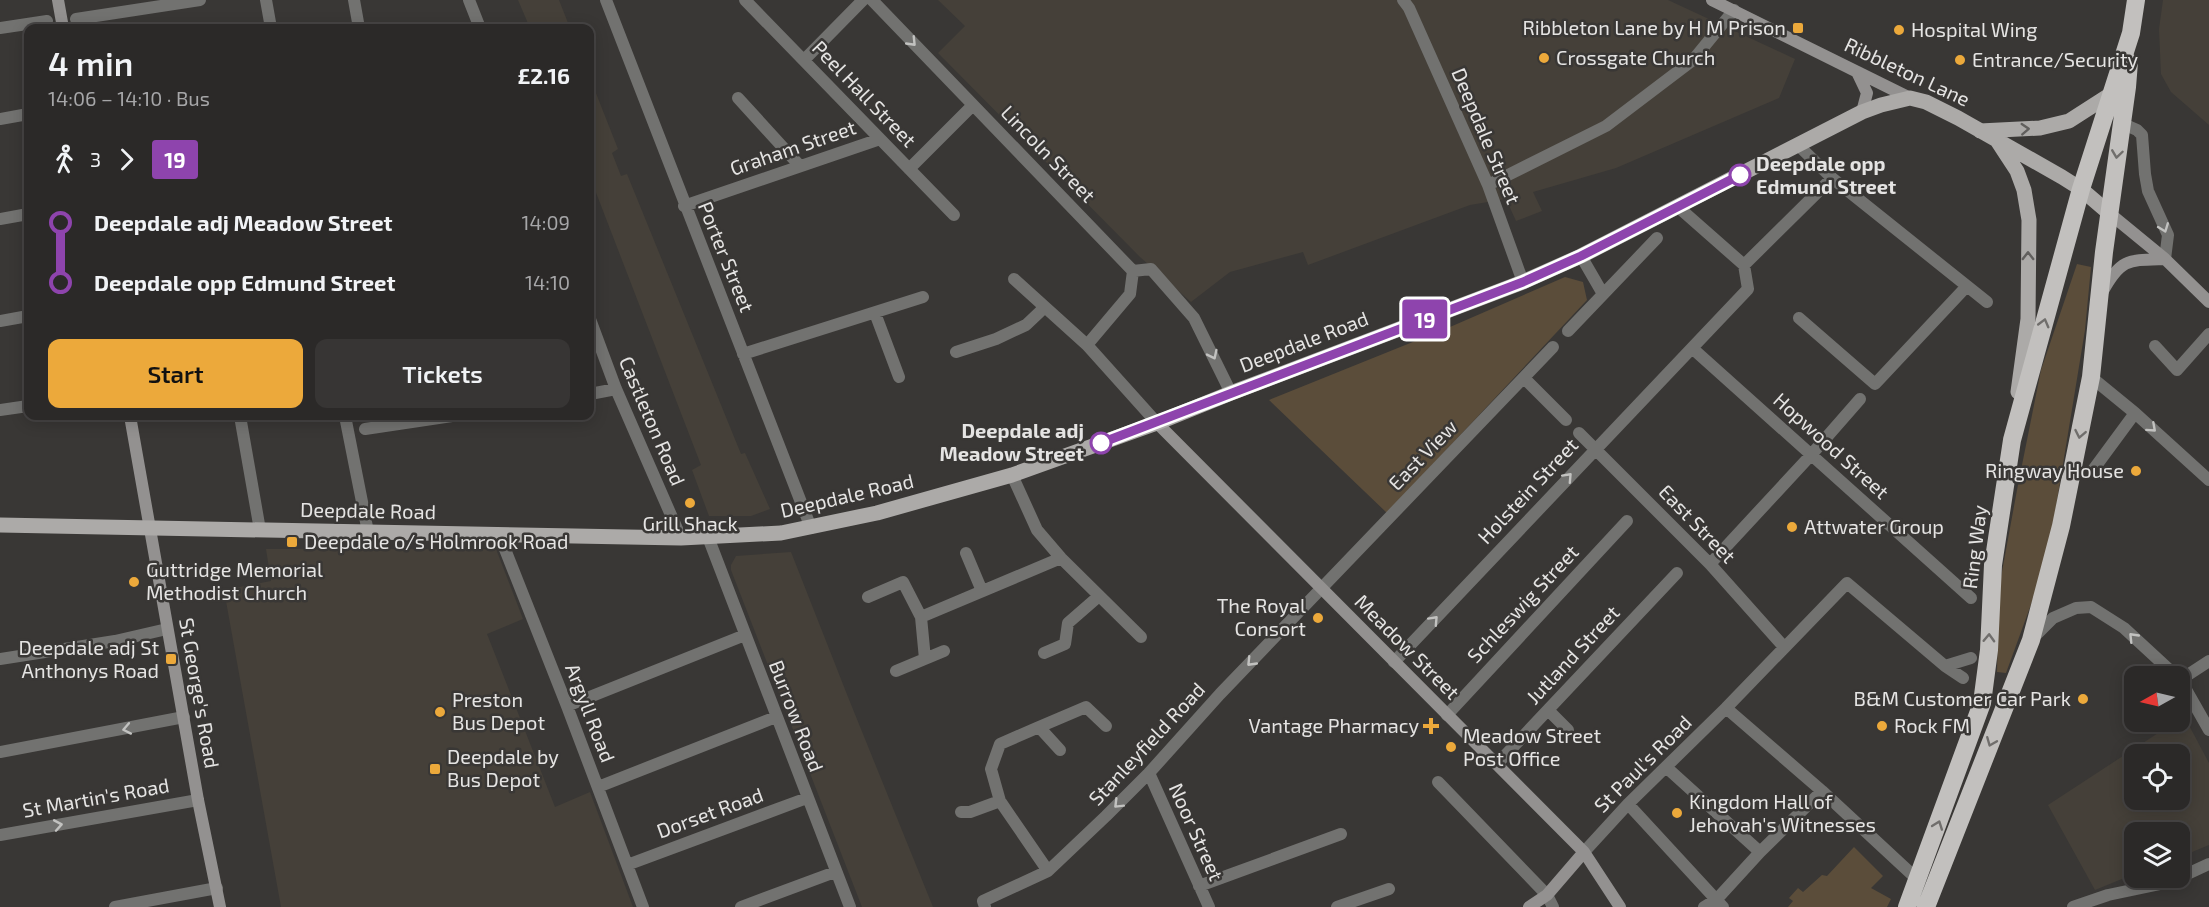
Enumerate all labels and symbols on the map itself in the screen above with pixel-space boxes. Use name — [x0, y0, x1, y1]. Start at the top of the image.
place label: Ribbleton Lane by H M Prison — [1522, 15, 1786, 39]
place label: Hospital Wing — [1911, 17, 2037, 41]
marker: Ribbleton Lane by H M Prison — [1791, 21, 1805, 35]
marker: Hospital Wing — [1892, 23, 1906, 37]
street label: Ribbleton Lane — [1841, 32, 1974, 111]
street label: Peel Hall Street — [808, 35, 922, 152]
one-way arrow — [905, 35, 916, 46]
place label: Crossgate Church — [1556, 45, 1715, 69]
place label: Entrance/Security — [1972, 47, 2138, 71]
marker: Crossgate Church — [1537, 51, 1551, 65]
marker: Entrance/Security — [1953, 53, 1967, 67]
street label: Deepdale Street — [1447, 64, 1527, 208]
street label: Lincoln Street — [997, 100, 1101, 207]
street label: Graham Street — [726, 114, 859, 180]
one-way arrow — [2021, 123, 2030, 136]
one-way arrow — [2112, 149, 2124, 158]
place label: Deepdale opp Edmund Street — [1756, 151, 1896, 198]
marker: Deepdale opp Edmund Street — [1729, 164, 1751, 186]
street label: Porter Street — [694, 198, 760, 316]
one-way arrow — [2156, 223, 2169, 233]
one-way arrow — [2022, 252, 2034, 261]
line badge: 19 — [1398, 300, 1452, 338]
street label: Deepdale Road — [1236, 305, 1371, 377]
one-way arrow — [2037, 318, 2049, 328]
one-way arrow — [1205, 349, 1217, 360]
street label: Castleton Road — [615, 352, 691, 489]
street label: Hopwood Street — [1769, 387, 1895, 504]
street label: East View — [1383, 414, 1462, 494]
place label: Deepdale adj Meadow Street — [939, 418, 1084, 465]
one-way arrow — [2145, 421, 2156, 432]
one-way arrow — [2074, 429, 2087, 439]
marker: Deepdale adj Meadow Street — [1090, 432, 1112, 454]
street label: Holstein Street — [1472, 432, 1583, 548]
place label: Ringway House — [1985, 458, 2124, 482]
marker: Ringway House — [2129, 464, 2143, 478]
street label: Deepdale Road — [778, 468, 916, 522]
one-way arrow — [1561, 474, 1572, 484]
street label: East Street — [1654, 479, 1741, 568]
marker: Grill Shack — [683, 496, 697, 510]
street label: Deepdale Road — [300, 497, 436, 523]
street label: Ring Way — [1957, 503, 1991, 590]
place label: Grill Shack — [642, 511, 738, 535]
place label: Attwater Group — [1804, 514, 1944, 538]
marker: Attwater Group — [1785, 520, 1799, 534]
place label: Deepdale o/s Holmrook Road — [304, 529, 568, 553]
marker: Deepdale o/s Holmrook Road — [285, 535, 299, 549]
street label: Schleswig Street — [1462, 539, 1583, 667]
place label: Guttridge Memorial Methodist Church — [146, 557, 323, 604]
marker: Guttridge Memorial Methodist Church — [127, 575, 141, 589]
street label: Meadow Street — [1350, 589, 1465, 704]
place label: The Royal Consort — [1217, 593, 1306, 640]
street label: Jutland Street — [1521, 600, 1624, 709]
marker: The Royal Consort — [1311, 611, 1325, 625]
street label: St George's Road — [175, 616, 225, 770]
one-way arrow — [1427, 616, 1438, 627]
one-way arrow — [1983, 633, 1996, 642]
one-way arrow — [2129, 634, 2140, 644]
place label: Deepdale adj St Anthonys Road — [18, 635, 159, 682]
marker: Deepdale adj St Anthonys Road — [164, 652, 178, 666]
one-way arrow — [1248, 654, 1259, 665]
street label: Burrow Road — [765, 657, 829, 775]
street label: Argyll Road — [561, 660, 621, 766]
north arrow — [2124, 666, 2190, 732]
street label: Stanleyfield Road — [1083, 677, 1209, 810]
place label: B&M Customer Car Park — [1854, 686, 2071, 710]
place label: Preston Bus Depot — [452, 687, 545, 734]
marker: B&M Customer Car Park — [2076, 692, 2090, 706]
marker: Preston Bus Depot — [433, 705, 447, 719]
street label: St Paul's Road — [1589, 710, 1696, 817]
place label: Vantage Pharmacy — [1249, 713, 1419, 737]
place label: Rock FM — [1894, 713, 1970, 737]
marker: Vantage Pharmacy — [1424, 719, 1438, 733]
marker: Rock FM — [1875, 719, 1889, 733]
one-way arrow — [122, 722, 132, 735]
place label: Meadow Street Post Office — [1463, 723, 1602, 770]
one-way arrow — [1986, 736, 1998, 747]
marker: Meadow Street Post Office — [1444, 740, 1458, 754]
place label: Deepdale by Bus Depot — [447, 744, 559, 791]
marker: Deepdale by Bus Depot — [428, 762, 442, 776]
street label: St Martin's Road — [21, 772, 171, 822]
street label: Noor Street — [1165, 779, 1229, 885]
street label: Dorset Road — [653, 782, 766, 842]
place label: Kingdom Hall of Jehovah's Witnesses — [1689, 789, 1876, 836]
one-way arrow — [1114, 796, 1125, 807]
marker: Kingdom Hall of Jehovah's Witnesses — [1670, 806, 1684, 820]
one-way arrow — [52, 819, 62, 832]
one-way arrow — [1931, 820, 1944, 830]

